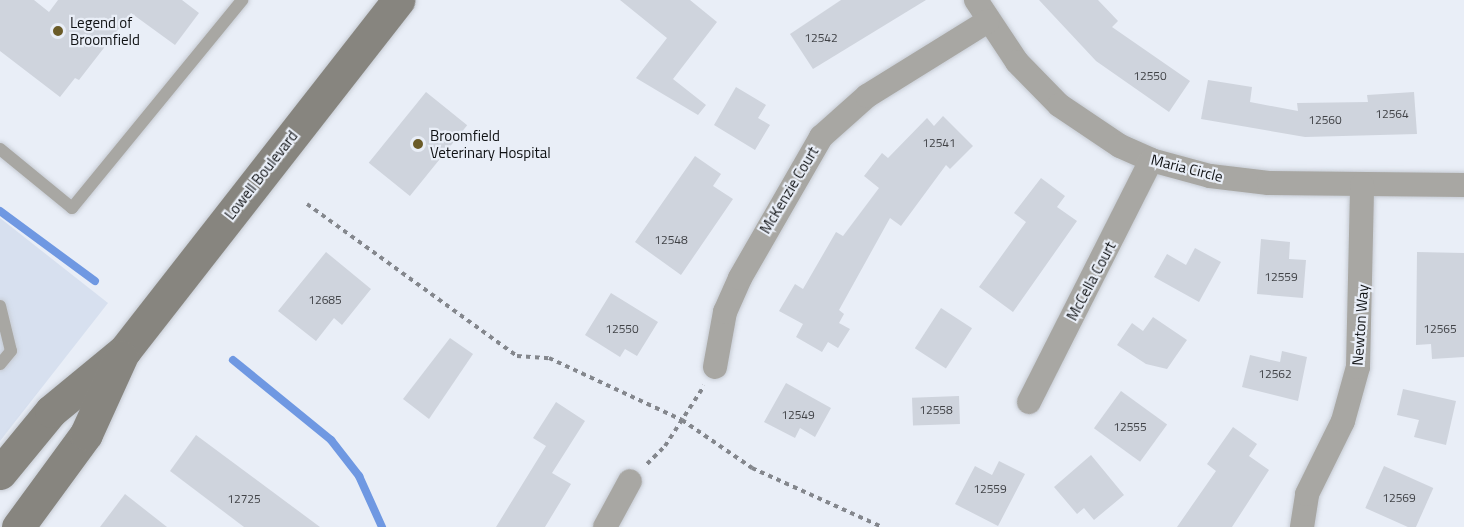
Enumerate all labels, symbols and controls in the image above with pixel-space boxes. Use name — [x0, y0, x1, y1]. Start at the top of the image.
place label: Legend of Broomfield — [70, 13, 140, 48]
marker: Legend of Broomfield — [51, 24, 65, 38]
house number: 12542 — [804, 31, 838, 45]
house number: 12550 — [1133, 69, 1167, 83]
house number: 12564 — [1375, 107, 1409, 121]
house number: 12560 — [1308, 113, 1342, 127]
place label: Broomfield Veterinary Hospital — [430, 126, 551, 161]
street label: Lowell Boulevard — [221, 127, 301, 223]
house number: 12541 — [922, 136, 956, 150]
marker: Broomfield Veterinary Hospital — [411, 137, 425, 151]
street label: McKenzie Court — [756, 143, 822, 237]
street label: Maria Circle — [1149, 150, 1225, 186]
house number: 12548 — [654, 233, 688, 247]
street label: McCella Court — [1063, 238, 1119, 324]
house number: 12559 — [1264, 270, 1298, 284]
street label: Newton Way — [1348, 284, 1372, 366]
house number: 12685 — [308, 293, 342, 307]
house number: 12550 — [605, 322, 639, 336]
house number: 12565 — [1423, 322, 1457, 336]
house number: 12562 — [1258, 367, 1292, 381]
house number: 12558 — [919, 403, 953, 417]
house number: 12549 — [781, 408, 815, 422]
house number: 12555 — [1113, 420, 1147, 434]
house number: 12559 — [973, 482, 1007, 496]
house number: 12569 — [1382, 491, 1416, 505]
house number: 12725 — [227, 492, 261, 506]

